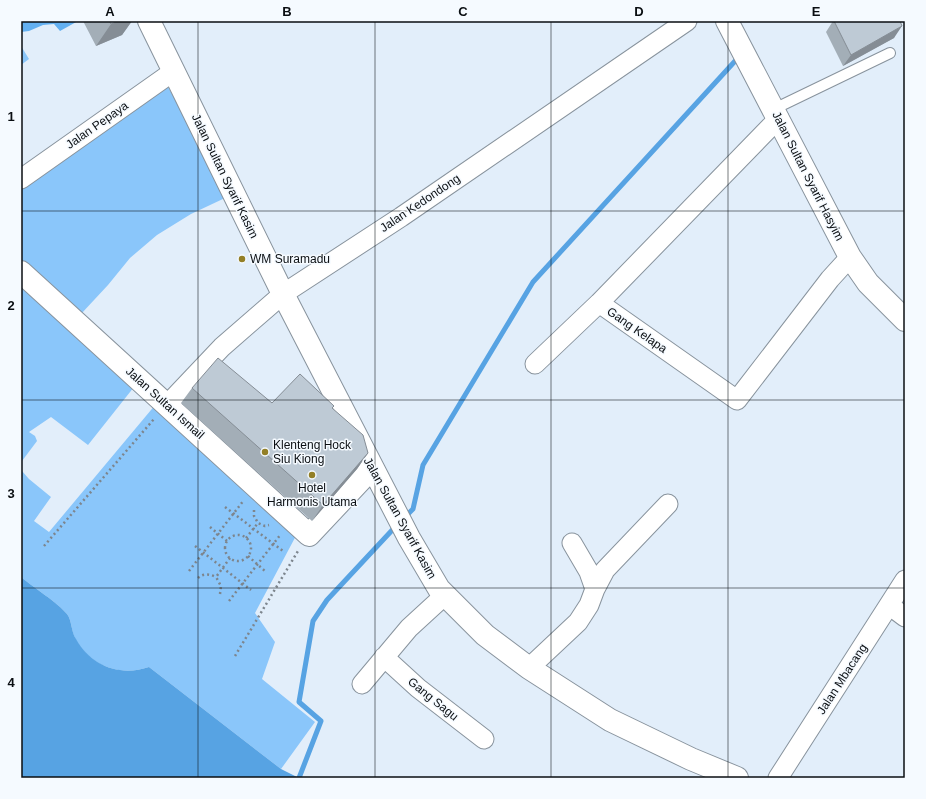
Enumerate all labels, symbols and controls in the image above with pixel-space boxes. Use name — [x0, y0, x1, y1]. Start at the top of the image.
text: A — [105, 4, 115, 19]
text: B — [282, 4, 292, 19]
text: C — [458, 4, 468, 19]
text: D — [634, 4, 644, 19]
text: E — [812, 4, 821, 19]
street label: Jalan Pepaya — [63, 98, 131, 152]
text: 1 — [7, 109, 15, 124]
street label: Jalan Sultan Syarif Hasyim — [769, 109, 847, 243]
street label: Jalan Sultan Syarif Kasim — [189, 111, 261, 241]
street label: Jalan Kedondong — [377, 171, 463, 235]
place label: WM Suramadu — [250, 252, 330, 266]
marker: WM Suramadu — [237, 254, 247, 264]
text: 2 — [7, 298, 15, 313]
street label: Gang Kelapa — [604, 304, 670, 356]
street label: Jalan Sultan Ismail — [123, 364, 207, 442]
place label: Klenteng Hock Siu Kiong — [273, 438, 352, 466]
marker: Klenteng Hock Siu Kiong — [260, 447, 270, 457]
street label: Jalan Sultan Syarif Kasim — [361, 455, 439, 581]
marker: Hotel Harmonis Utama — [307, 470, 317, 480]
place label: Hotel Harmonis Utama — [267, 481, 357, 509]
text: 3 — [7, 486, 15, 501]
street label: Jalan Mbacang — [814, 641, 870, 717]
street label: Gang Sagu — [405, 674, 461, 724]
text: 4 — [7, 675, 15, 690]

